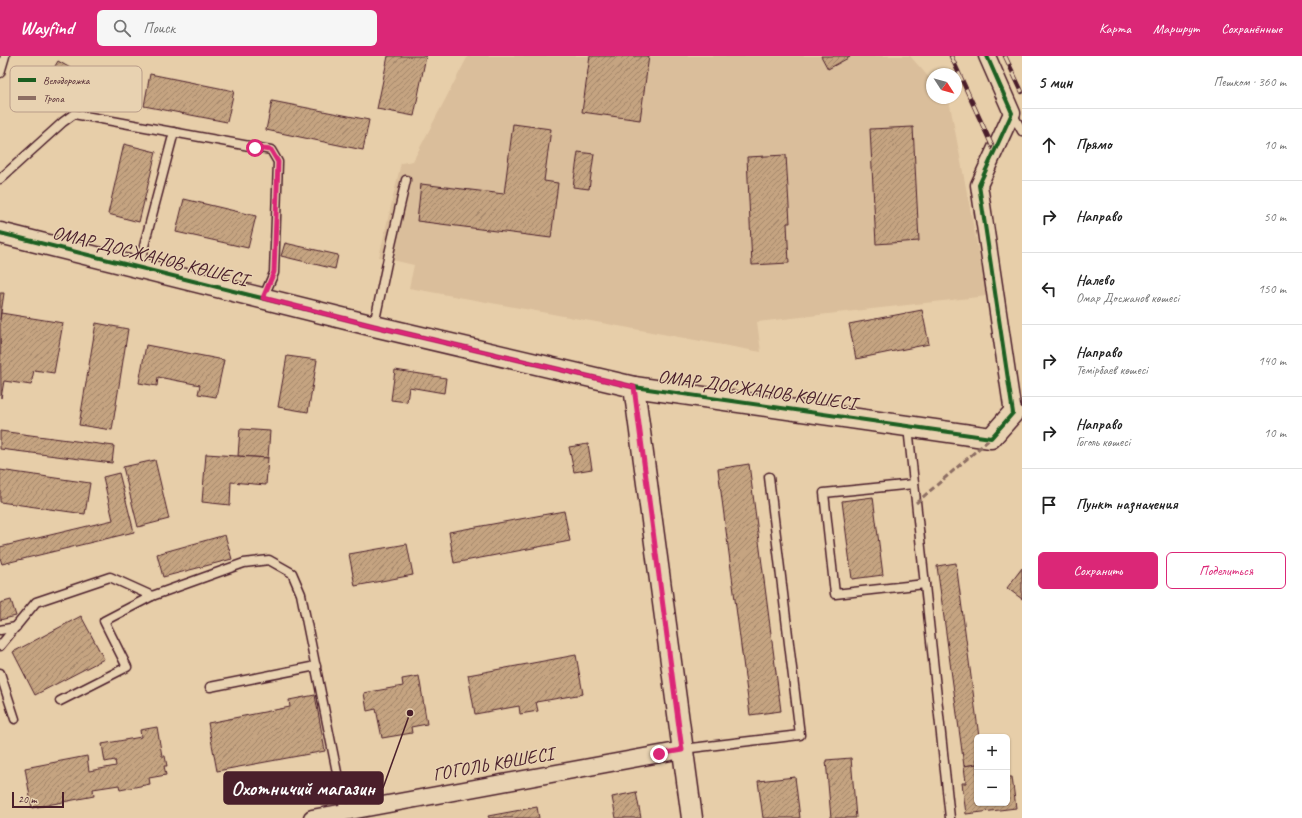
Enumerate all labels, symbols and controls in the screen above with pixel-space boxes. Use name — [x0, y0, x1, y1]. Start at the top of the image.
search box — [97, 10, 377, 46]
text: Wayfind — [20, 16, 73, 40]
icon: search — [111, 17, 133, 39]
text: Поиск — [143, 19, 175, 38]
text: Карта — [1099, 20, 1131, 37]
text: Маршрут — [1153, 20, 1199, 37]
text: Сохранённые — [1221, 20, 1282, 37]
legend — [10, 66, 142, 112]
north arrow — [926, 68, 962, 104]
text: 5 мин — [1038, 72, 1072, 93]
text: Велодорожка — [43, 73, 90, 87]
text: Пешком · 360 m — [1213, 74, 1286, 90]
text: Тропа — [43, 91, 64, 105]
icon: ahead — [1038, 134, 1060, 156]
text: Прямо — [1076, 135, 1112, 154]
text: 10 m — [1264, 137, 1286, 153]
route start — [246, 139, 264, 157]
icon: right — [1038, 206, 1060, 228]
text: Направо — [1076, 207, 1122, 226]
text: 50 m — [1264, 209, 1286, 225]
street label: ОМАР ДОСЖАНОВ КӨШЕСІ — [50, 220, 254, 293]
text: Налево — [1076, 271, 1114, 290]
icon: left — [1038, 278, 1060, 300]
text: 150 m — [1258, 281, 1286, 297]
text: Омар Досжанов көшесі — [1076, 290, 1179, 306]
text: Направо — [1076, 343, 1122, 362]
icon: right — [1038, 350, 1060, 372]
text: 140 m — [1258, 353, 1286, 369]
text: Темірбаев көшесі — [1076, 362, 1148, 378]
street label: ОМАР ДОСЖАНОВ КӨШЕСІ — [656, 364, 862, 416]
text: Направо — [1076, 415, 1122, 434]
icon: right — [1038, 422, 1060, 444]
text: 10 m — [1264, 425, 1286, 441]
text: Гоголь көшесі — [1076, 434, 1130, 450]
icon: arrive — [1038, 494, 1060, 516]
text: Пункт назначения — [1076, 495, 1178, 514]
button: Сохранить — [1038, 552, 1158, 589]
button: Поделиться — [1166, 552, 1286, 589]
map controls — [974, 734, 1010, 806]
button: + — [974, 734, 1010, 770]
street label: ГОГОЛЬ КӨШЕСІ — [431, 741, 559, 786]
route end — [650, 745, 668, 763]
button: − — [974, 770, 1010, 806]
callout: Охотничий магазин — [224, 772, 383, 804]
text: Охотничий магазин — [231, 776, 376, 801]
scale bar — [12, 790, 64, 809]
text: 20 m — [18, 792, 37, 806]

